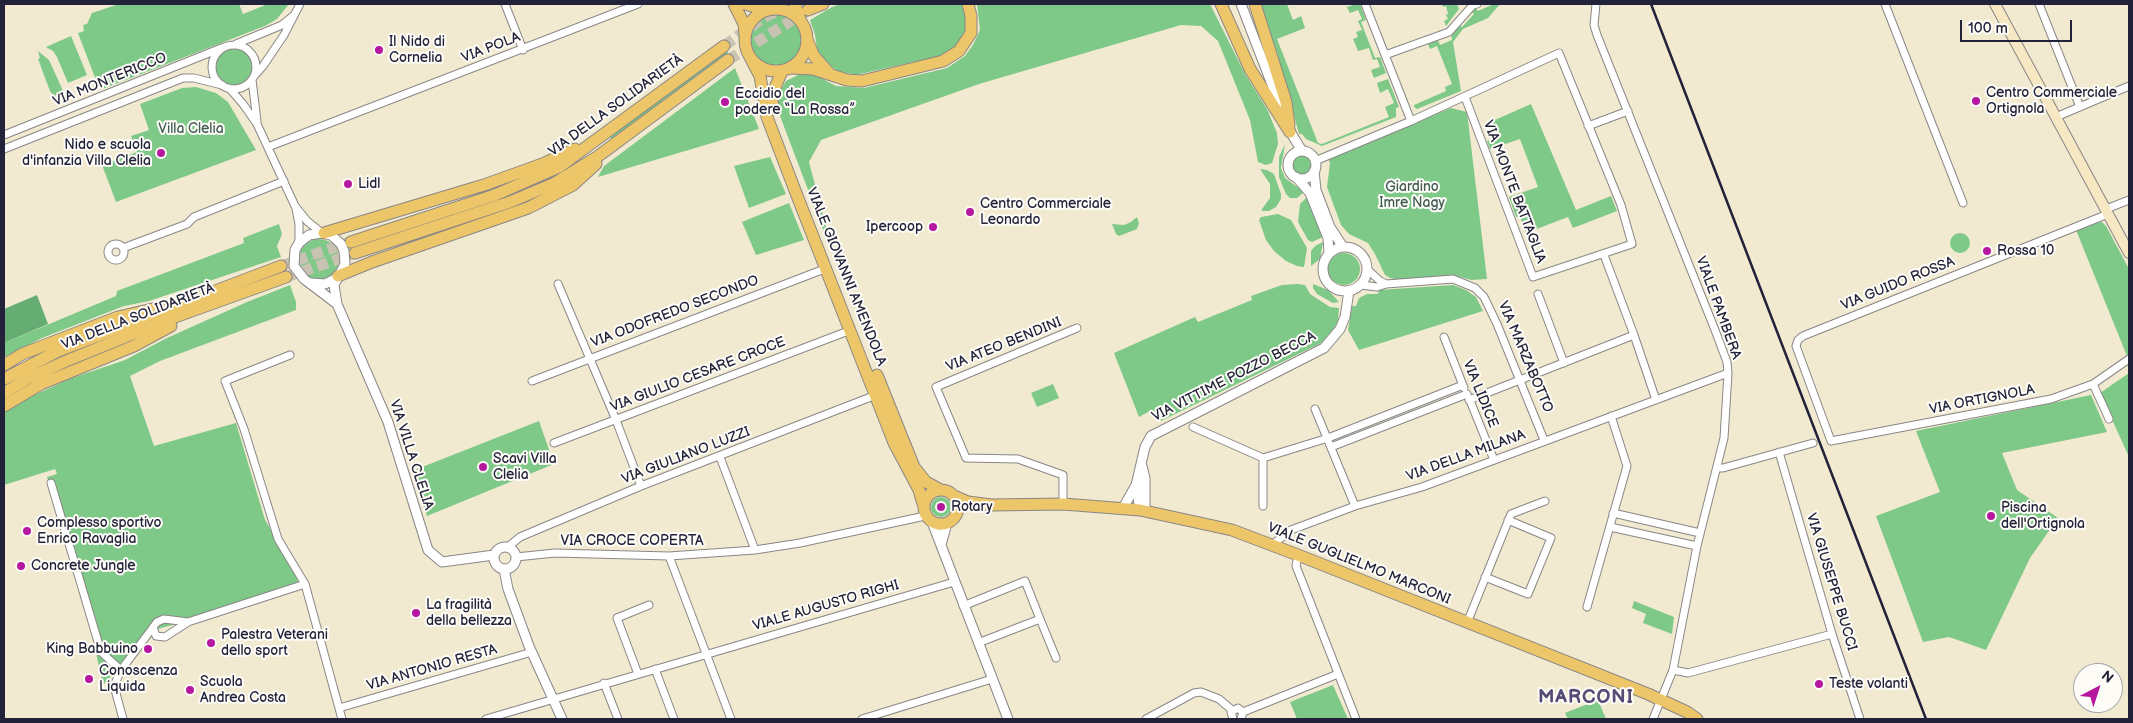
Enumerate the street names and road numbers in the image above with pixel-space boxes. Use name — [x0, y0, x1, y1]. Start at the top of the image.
street label: VIA POLA — [459, 29, 523, 67]
street label: VIA MONTERICCO — [51, 50, 169, 110]
street label: VIA DELLA SOLIDARIETÀ — [545, 52, 687, 160]
street label: VIA MONTE BATTAGLIA — [1479, 118, 1549, 266]
street label: VIALE GIOVANNI AMENDOLA — [802, 185, 890, 369]
street label: VIALE PAMBERA — [1692, 254, 1744, 362]
street label: VIA GUIDO ROSSA — [1839, 254, 1957, 314]
street label: VIA ODOFREDO SECONDO — [589, 272, 761, 352]
street label: VIA DELLA SOLIDARIETÀ — [59, 280, 217, 354]
street label: VIA MARZABOTTO — [1494, 299, 1556, 415]
street label: VIA ATEO BENDINI — [944, 314, 1064, 376]
street label: VIA VITTIME POZZO BECCA — [1149, 328, 1319, 426]
street label: VIA GIULIO CESARE CROCE — [608, 334, 788, 416]
street label: VIA LIDICE — [1459, 358, 1501, 430]
street label: VIA ORTIGNOLA — [1928, 382, 2036, 418]
street label: VIA VILLA CLELIA — [385, 398, 437, 512]
street label: VIA GIULIANO LUZZI — [619, 424, 753, 488]
street label: VIA DELLA MILANA — [1404, 427, 1528, 485]
street label: VIA GIUSEPPE BUCCI — [1802, 511, 1860, 653]
street label: VIALE GUGLIELMO MARCONI — [1265, 519, 1453, 609]
street label: VIA CROCE COPERTA — [561, 533, 703, 549]
street label: VIALE AUGUSTO RIGHI — [751, 577, 901, 635]
street label: VIA ANTONIO RESTA — [365, 641, 499, 695]

